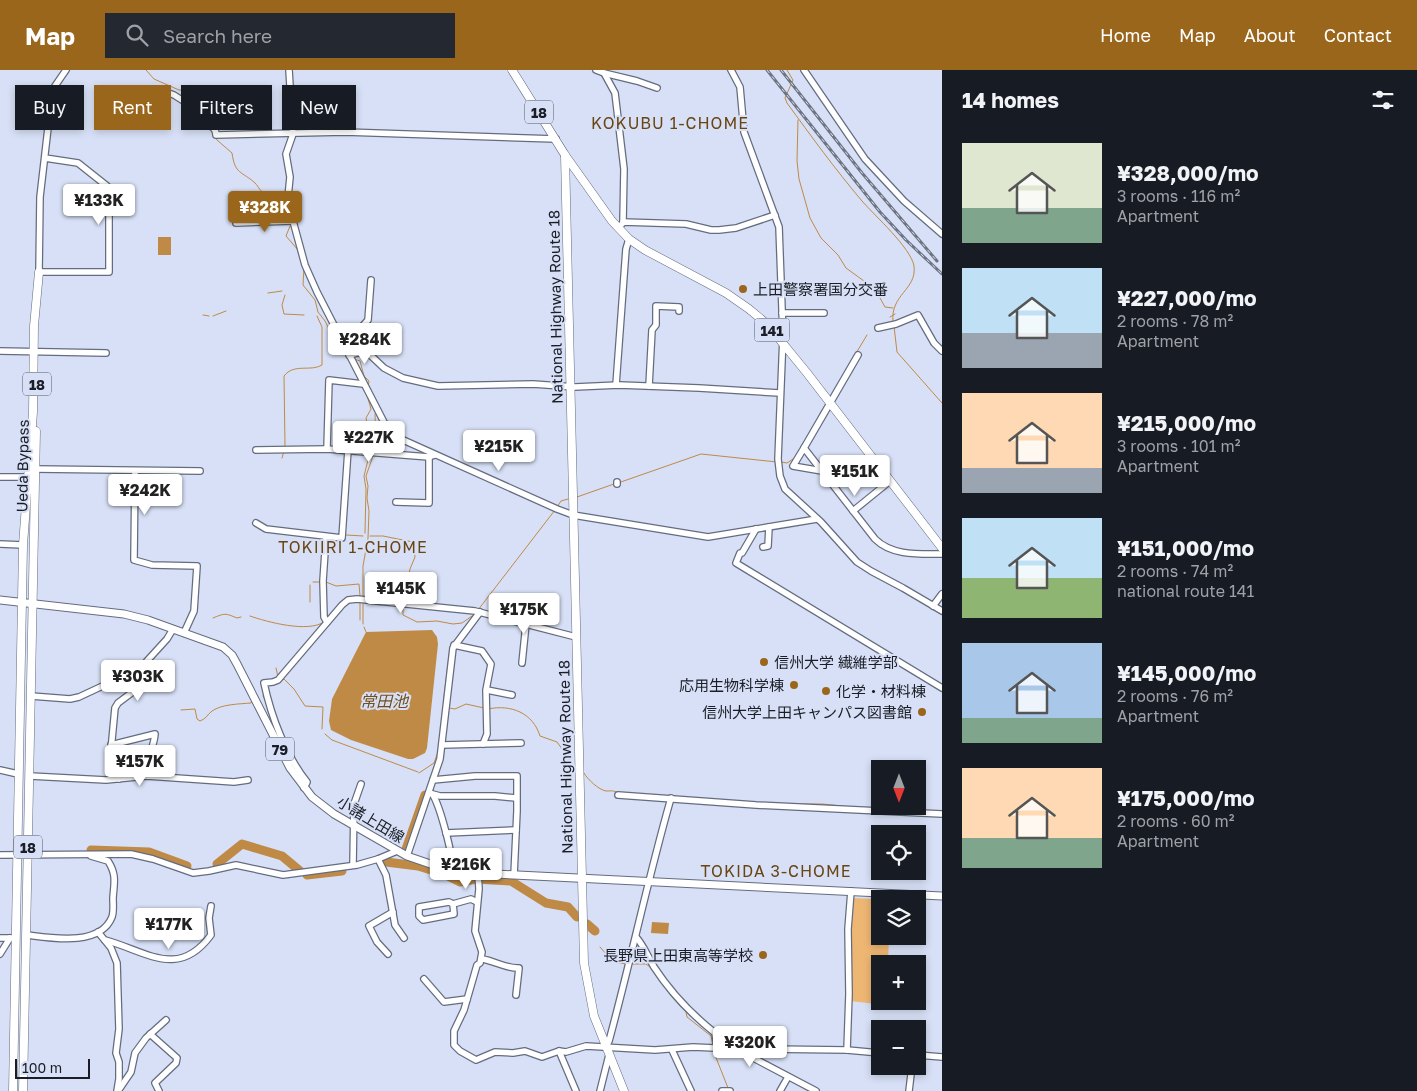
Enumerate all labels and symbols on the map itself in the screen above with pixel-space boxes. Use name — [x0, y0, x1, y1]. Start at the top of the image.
road number: 18 — [525, 101, 553, 124]
district label: KOKUBU 1-CHOME — [591, 113, 749, 133]
pin: ¥133K — [64, 184, 134, 226]
pin: ¥328K — [230, 190, 300, 233]
street label: National Highway Route 18 — [544, 210, 566, 404]
place label: 上田警察署国分交番 — [753, 280, 888, 298]
marker: 上田警察署国分交番 — [737, 283, 749, 295]
road number: 141 — [754, 318, 790, 342]
pin: ¥284K — [330, 322, 400, 365]
road number: 18 — [23, 372, 51, 396]
street label: Ueda Bypass — [12, 419, 32, 513]
pin: ¥227K — [334, 420, 404, 463]
pin: ¥215K — [464, 430, 534, 472]
pin: ¥151K — [820, 454, 890, 497]
pin: ¥242K — [110, 474, 180, 516]
district label: TOKIIRI 1-CHOME — [278, 537, 428, 557]
pin: ¥145K — [366, 572, 436, 614]
pin: ¥175K — [489, 592, 559, 635]
place label: 信州大学 繊維学部 — [774, 653, 898, 671]
marker: 信州大学 繊維学部 — [758, 656, 770, 668]
pin: ¥303K — [103, 660, 173, 702]
street label: National Highway Route 18 — [554, 660, 576, 854]
place label: 応用生物科学棟 — [679, 676, 784, 694]
marker: 応用生物科学棟 — [788, 679, 800, 691]
place label: 化学・材料棟 — [836, 682, 926, 700]
marker: 化学・材料棟 — [820, 685, 832, 697]
water label: 常田池 — [360, 691, 410, 711]
place label: 信州大学上田キャンパス図書館 — [702, 703, 912, 721]
marker: 信州大学上田キャンパス図書館 — [916, 706, 928, 718]
road number: 79 — [266, 738, 294, 761]
pin: ¥157K — [105, 744, 175, 787]
north arrow — [871, 760, 926, 815]
street label: 小諸上田線 — [334, 792, 408, 846]
road number: 18 — [14, 836, 42, 859]
pin: ¥216K — [431, 848, 501, 890]
district label: TOKIDA 3-CHOME — [701, 861, 851, 881]
pin: ¥177K — [134, 908, 204, 950]
place label: 長野県上田東高等学校 — [603, 946, 753, 964]
marker: 長野県上田東高等学校 — [757, 949, 769, 961]
pin: ¥320K — [715, 1026, 785, 1068]
scale bar — [15, 1056, 90, 1079]

